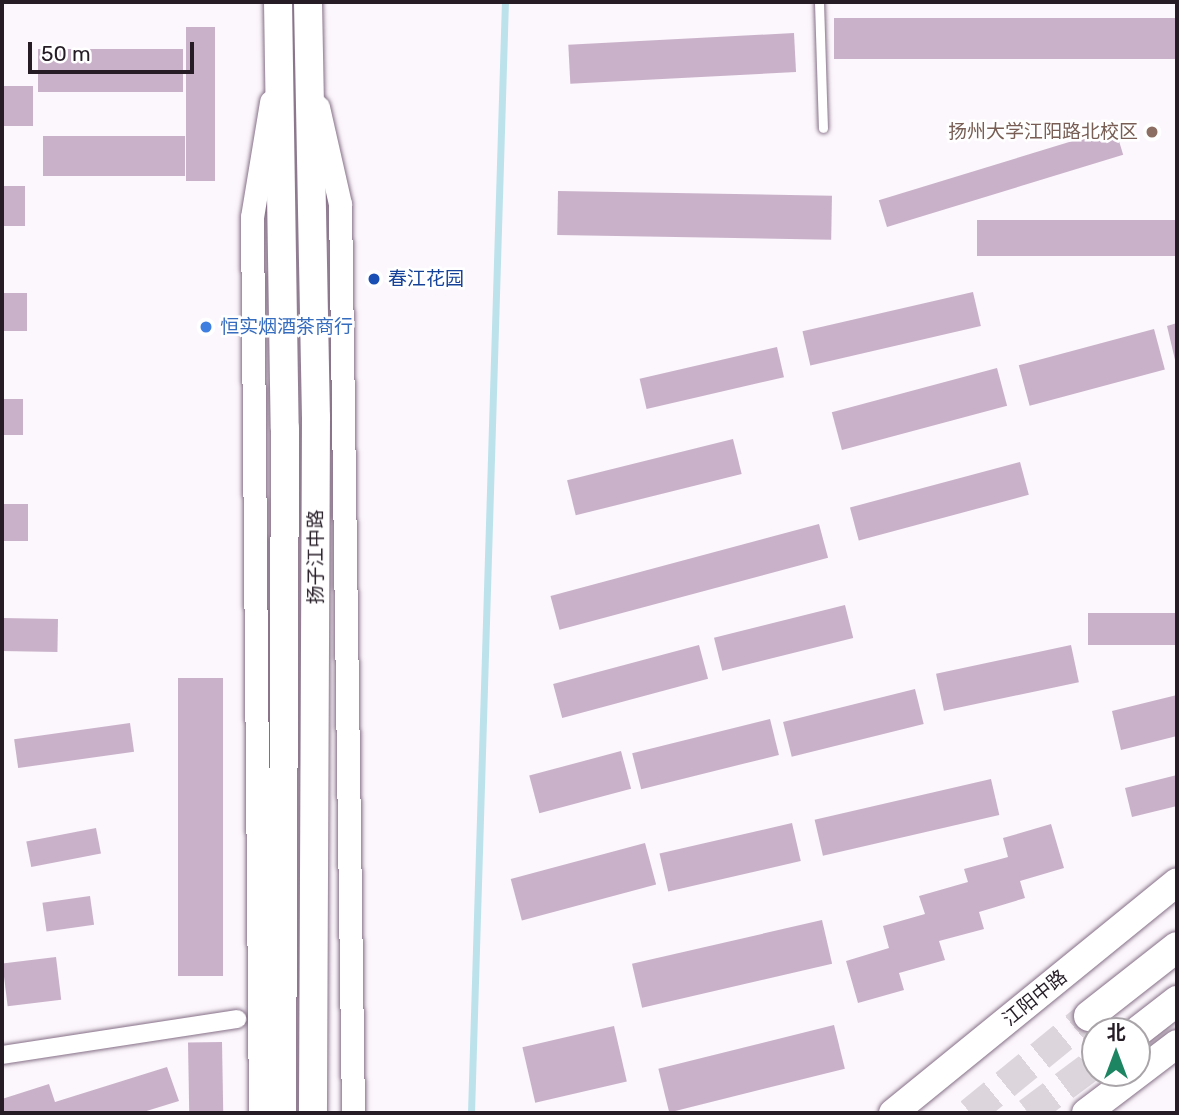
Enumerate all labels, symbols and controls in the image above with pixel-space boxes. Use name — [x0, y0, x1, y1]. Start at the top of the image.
scale bar — [32, 28, 198, 72]
text: 50 m — [41, 41, 91, 66]
place label: 扬州大学江阳路北校区 — [948, 121, 1138, 143]
marker: 扬州大学江阳路北校区 — [1144, 124, 1160, 140]
place label: 春江花园 — [388, 268, 464, 290]
marker: 春江花园 — [366, 271, 382, 287]
place label: 恒实烟酒茶商行 — [220, 316, 353, 338]
marker: 恒实烟酒茶商行 — [198, 319, 214, 335]
street label: 扬子江中路 — [305, 510, 327, 604]
street label: 江阳中路 — [998, 965, 1072, 1031]
north arrow — [1081, 1017, 1151, 1087]
text: 北 — [1106, 1021, 1126, 1044]

